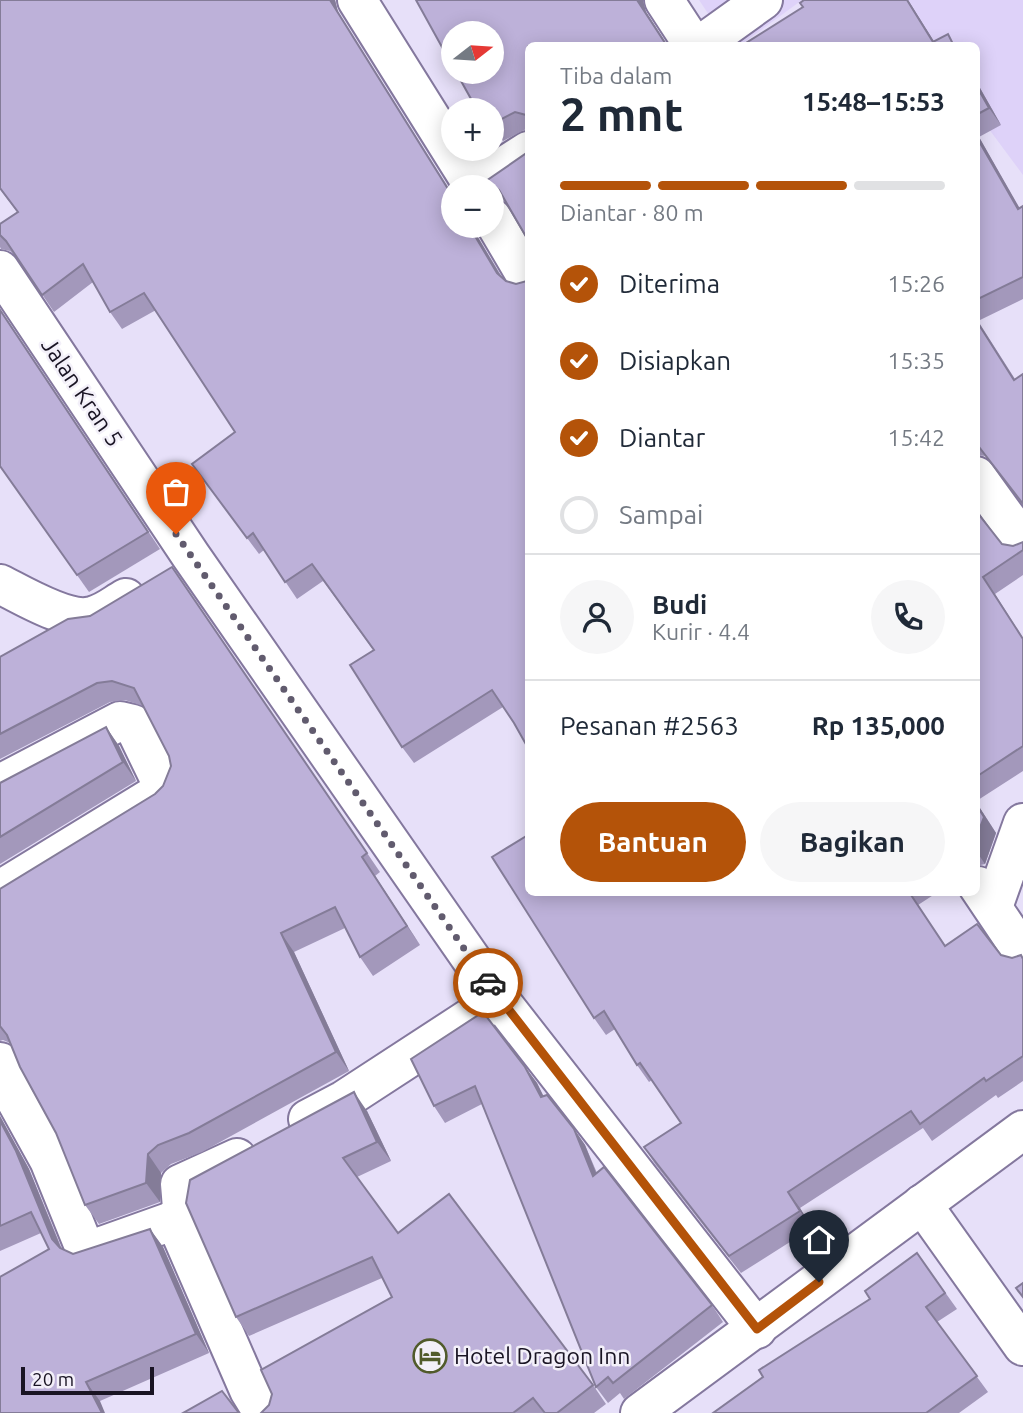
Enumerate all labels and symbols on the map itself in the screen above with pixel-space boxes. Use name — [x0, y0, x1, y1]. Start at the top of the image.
north arrow — [441, 21, 504, 84]
street label: Jalan Kran 5 — [37, 333, 128, 451]
pin — [146, 462, 206, 534]
courier — [453, 948, 523, 1018]
pin — [789, 1210, 849, 1282]
hotel icon: Hotel Dragon Inn — [411, 1337, 449, 1375]
place label: Hotel Dragon Inn — [454, 1343, 630, 1368]
scale bar — [21, 1364, 154, 1396]

